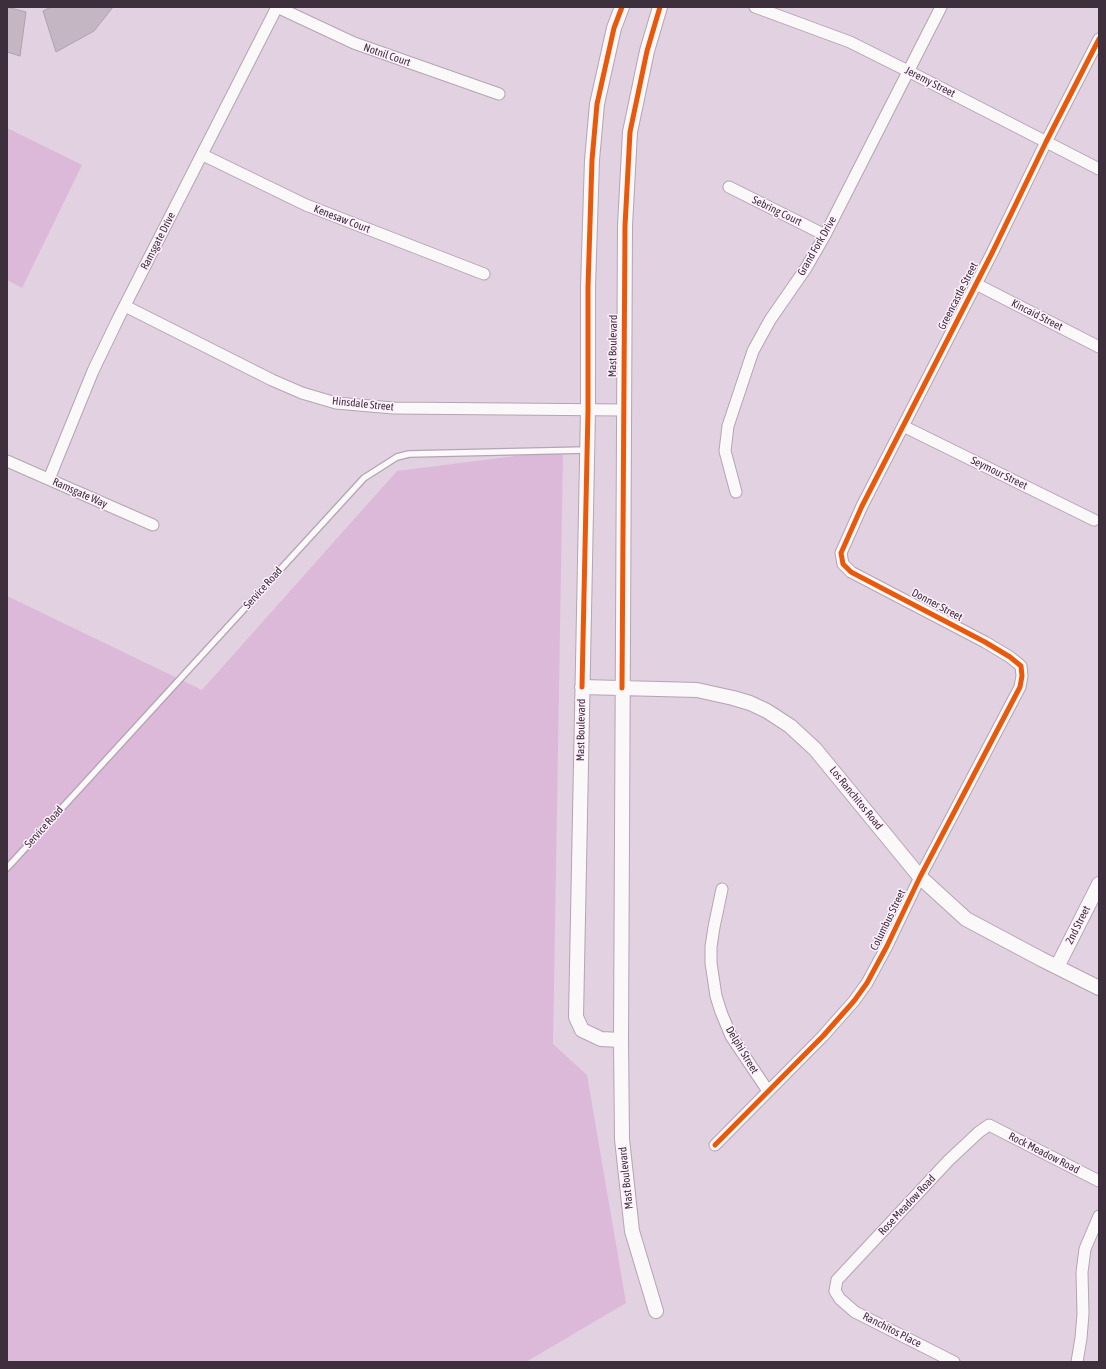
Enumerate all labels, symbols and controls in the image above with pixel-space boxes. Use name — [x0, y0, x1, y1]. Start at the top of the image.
street label: Notnil Court — [362, 41, 412, 69]
street label: Jeremy Street — [903, 64, 957, 100]
street label: Sebring Court — [750, 193, 804, 229]
street label: Kenesaw Court — [312, 202, 372, 236]
street label: Ramsgate Drive — [138, 210, 178, 272]
street label: Grand Fork Drive — [795, 214, 839, 278]
street label: Greencastle Street — [935, 260, 981, 332]
street label: Kincaid Street — [1009, 296, 1065, 334]
street label: Mast Boulevard — [606, 315, 620, 377]
street label: Hinsdale Street — [332, 394, 394, 414]
street label: Seymour Street — [969, 454, 1029, 492]
street label: Ramsgate Way — [50, 475, 110, 511]
street label: Service Road — [241, 564, 285, 612]
street label: Donner Street — [909, 586, 965, 624]
street label: Mast Boulevard — [574, 699, 588, 761]
street label: Los Ranchitos Road — [827, 764, 885, 832]
street label: Service Road — [22, 803, 66, 851]
street label: Columbus Street — [868, 887, 908, 953]
street label: 2nd Street — [1063, 904, 1093, 946]
street label: Delphi Street — [723, 1024, 761, 1076]
street label: Rock Meadow Road — [1006, 1129, 1082, 1177]
street label: Mast Boulevard — [616, 1146, 636, 1210]
street label: Rose Meadow Road — [876, 1172, 938, 1238]
street label: Ranchitos Place — [860, 1310, 924, 1350]

